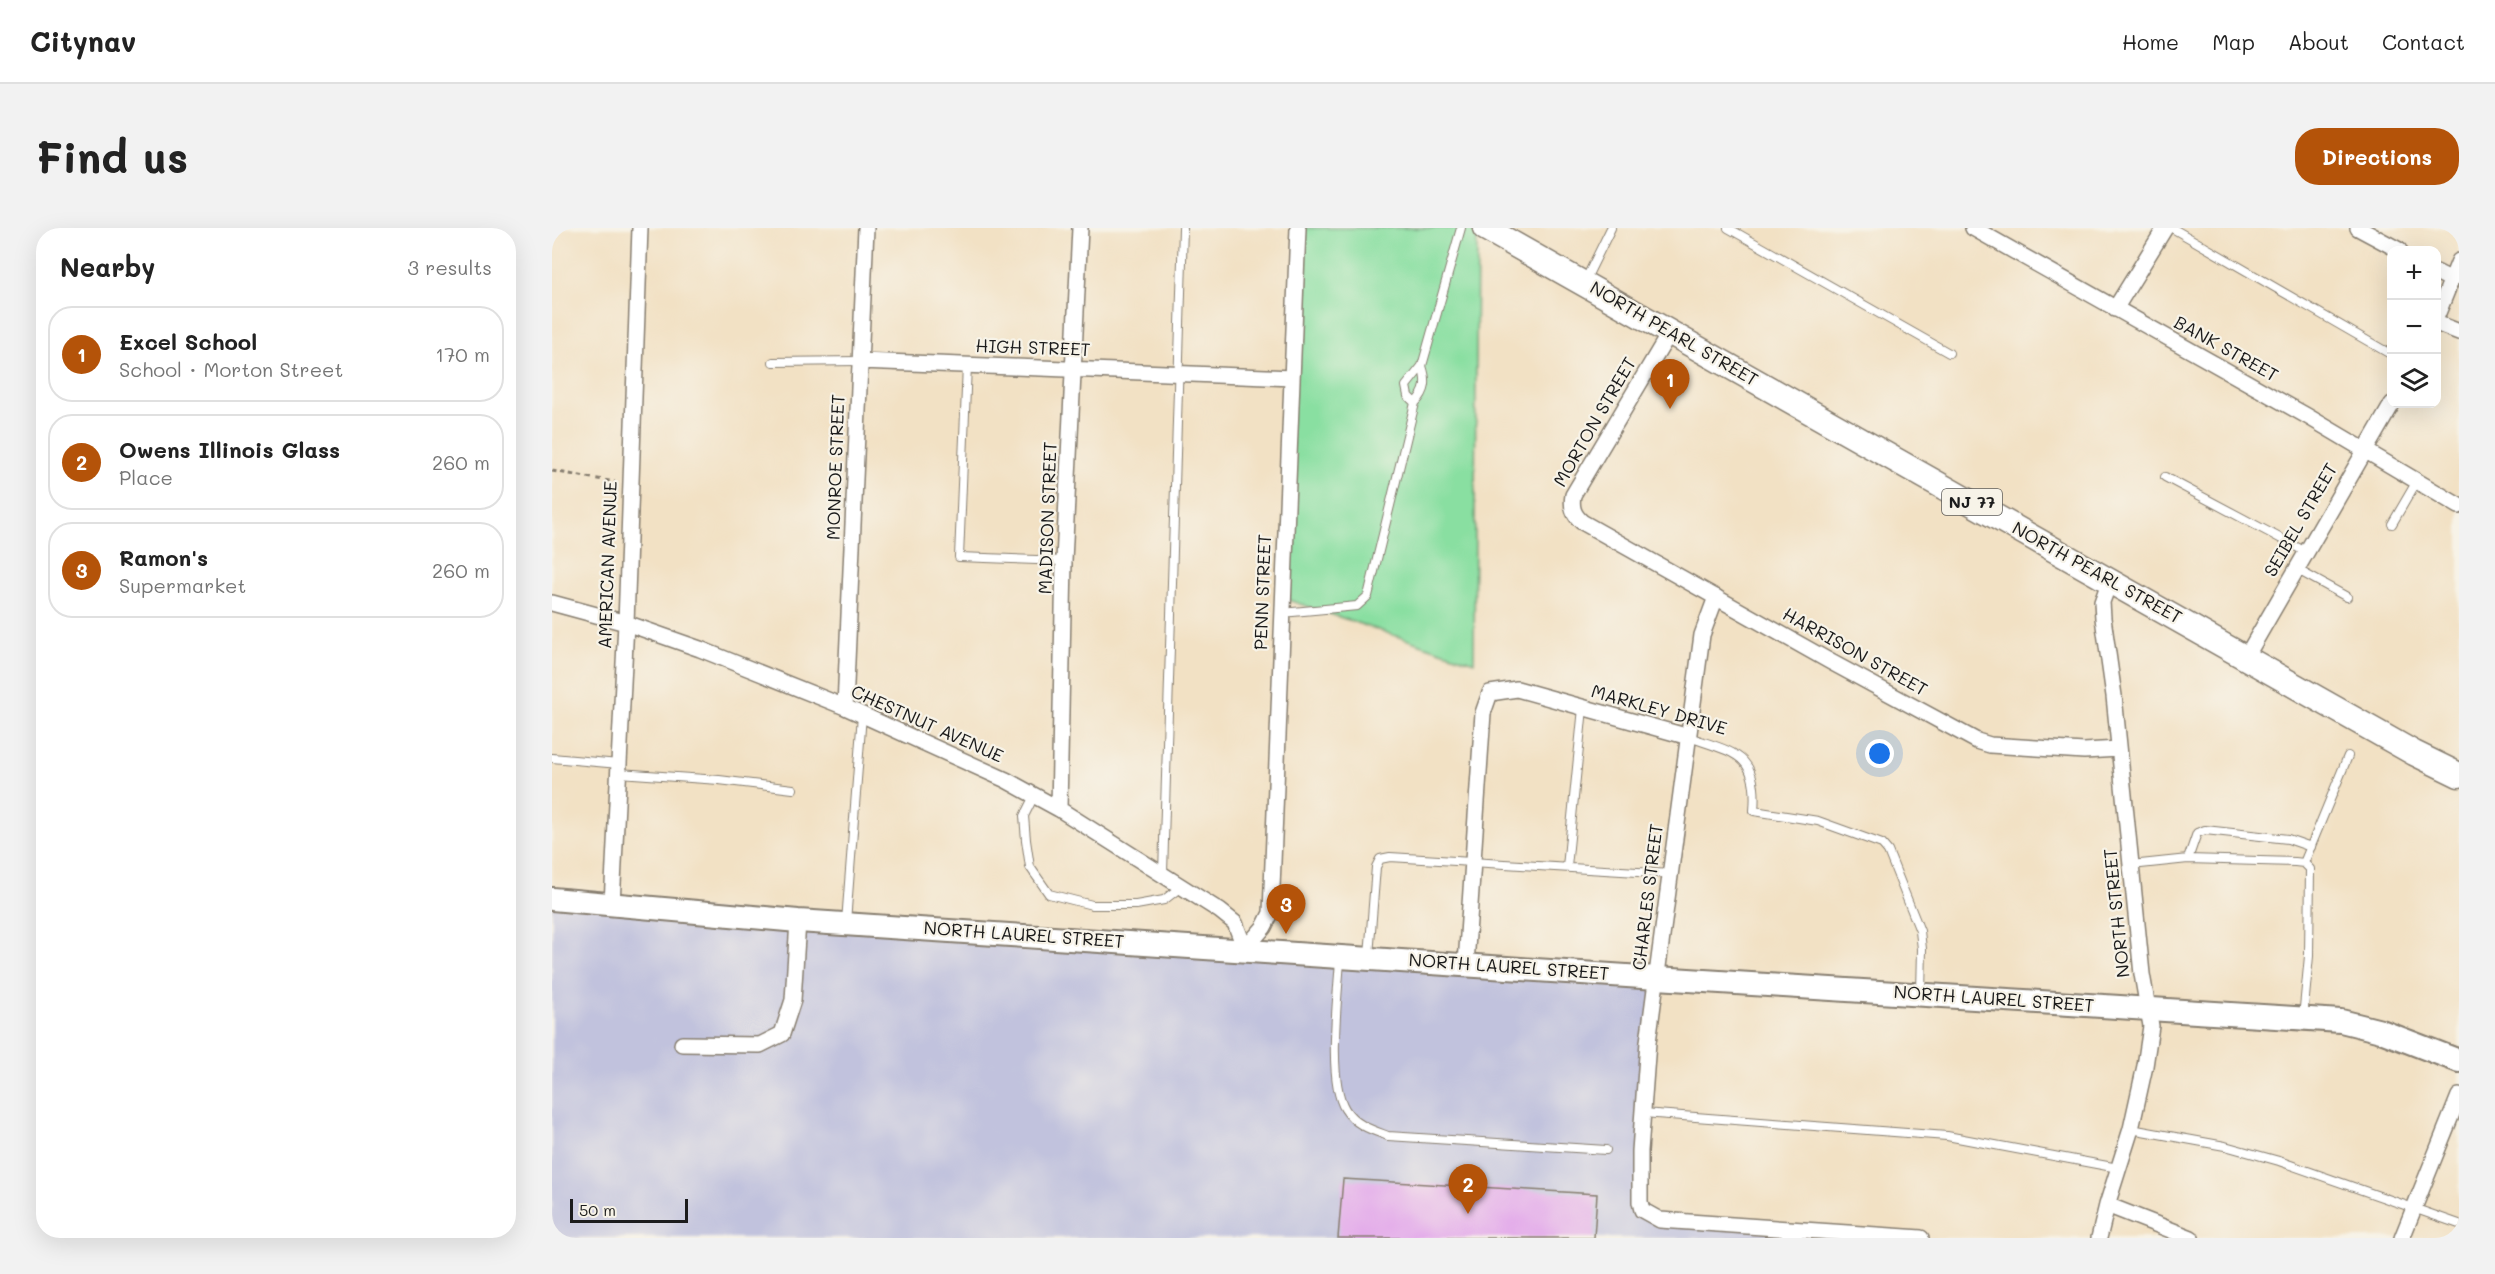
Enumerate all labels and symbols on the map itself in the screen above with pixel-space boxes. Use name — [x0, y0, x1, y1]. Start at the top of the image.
street label: NORTH PEARL STREET — [1586, 275, 1763, 391]
street label: BANK STREET — [2170, 310, 2283, 387]
street label: HIGH STREET — [975, 333, 1091, 361]
street label: MORTON STREET — [1547, 352, 1641, 491]
pin: 1 — [1650, 360, 1690, 409]
street label: MONROE STREET — [820, 394, 850, 540]
street label: MADISON STREET — [1032, 441, 1062, 595]
street label: SEIBEL STREET — [2258, 458, 2342, 581]
street label: AMERICAN AVENUE — [592, 481, 622, 649]
road number: NJ 77 — [1942, 489, 2002, 515]
street label: NORTH PEARL STREET — [2008, 515, 2187, 629]
street label: PENN STREET — [1248, 534, 1276, 650]
street label: HARRISON STREET — [1779, 601, 1932, 701]
street label: MARKLEY DRIVE — [1589, 678, 1730, 740]
street label: CHESTNUT AVENUE — [847, 679, 1007, 767]
your location — [1865, 739, 1894, 768]
street label: CHARLES STREET — [1626, 822, 1668, 972]
street label: NORTH STREET — [2097, 847, 2135, 979]
pin: 3 — [1266, 884, 1306, 934]
street label: NORTH LAUREL STREET — [923, 915, 1125, 953]
street label: NORTH LAUREL STREET — [1408, 947, 1610, 985]
street label: NORTH LAUREL STREET — [1893, 979, 2095, 1017]
pin: 2 — [1448, 1164, 1488, 1214]
scale bar — [570, 1196, 688, 1224]

